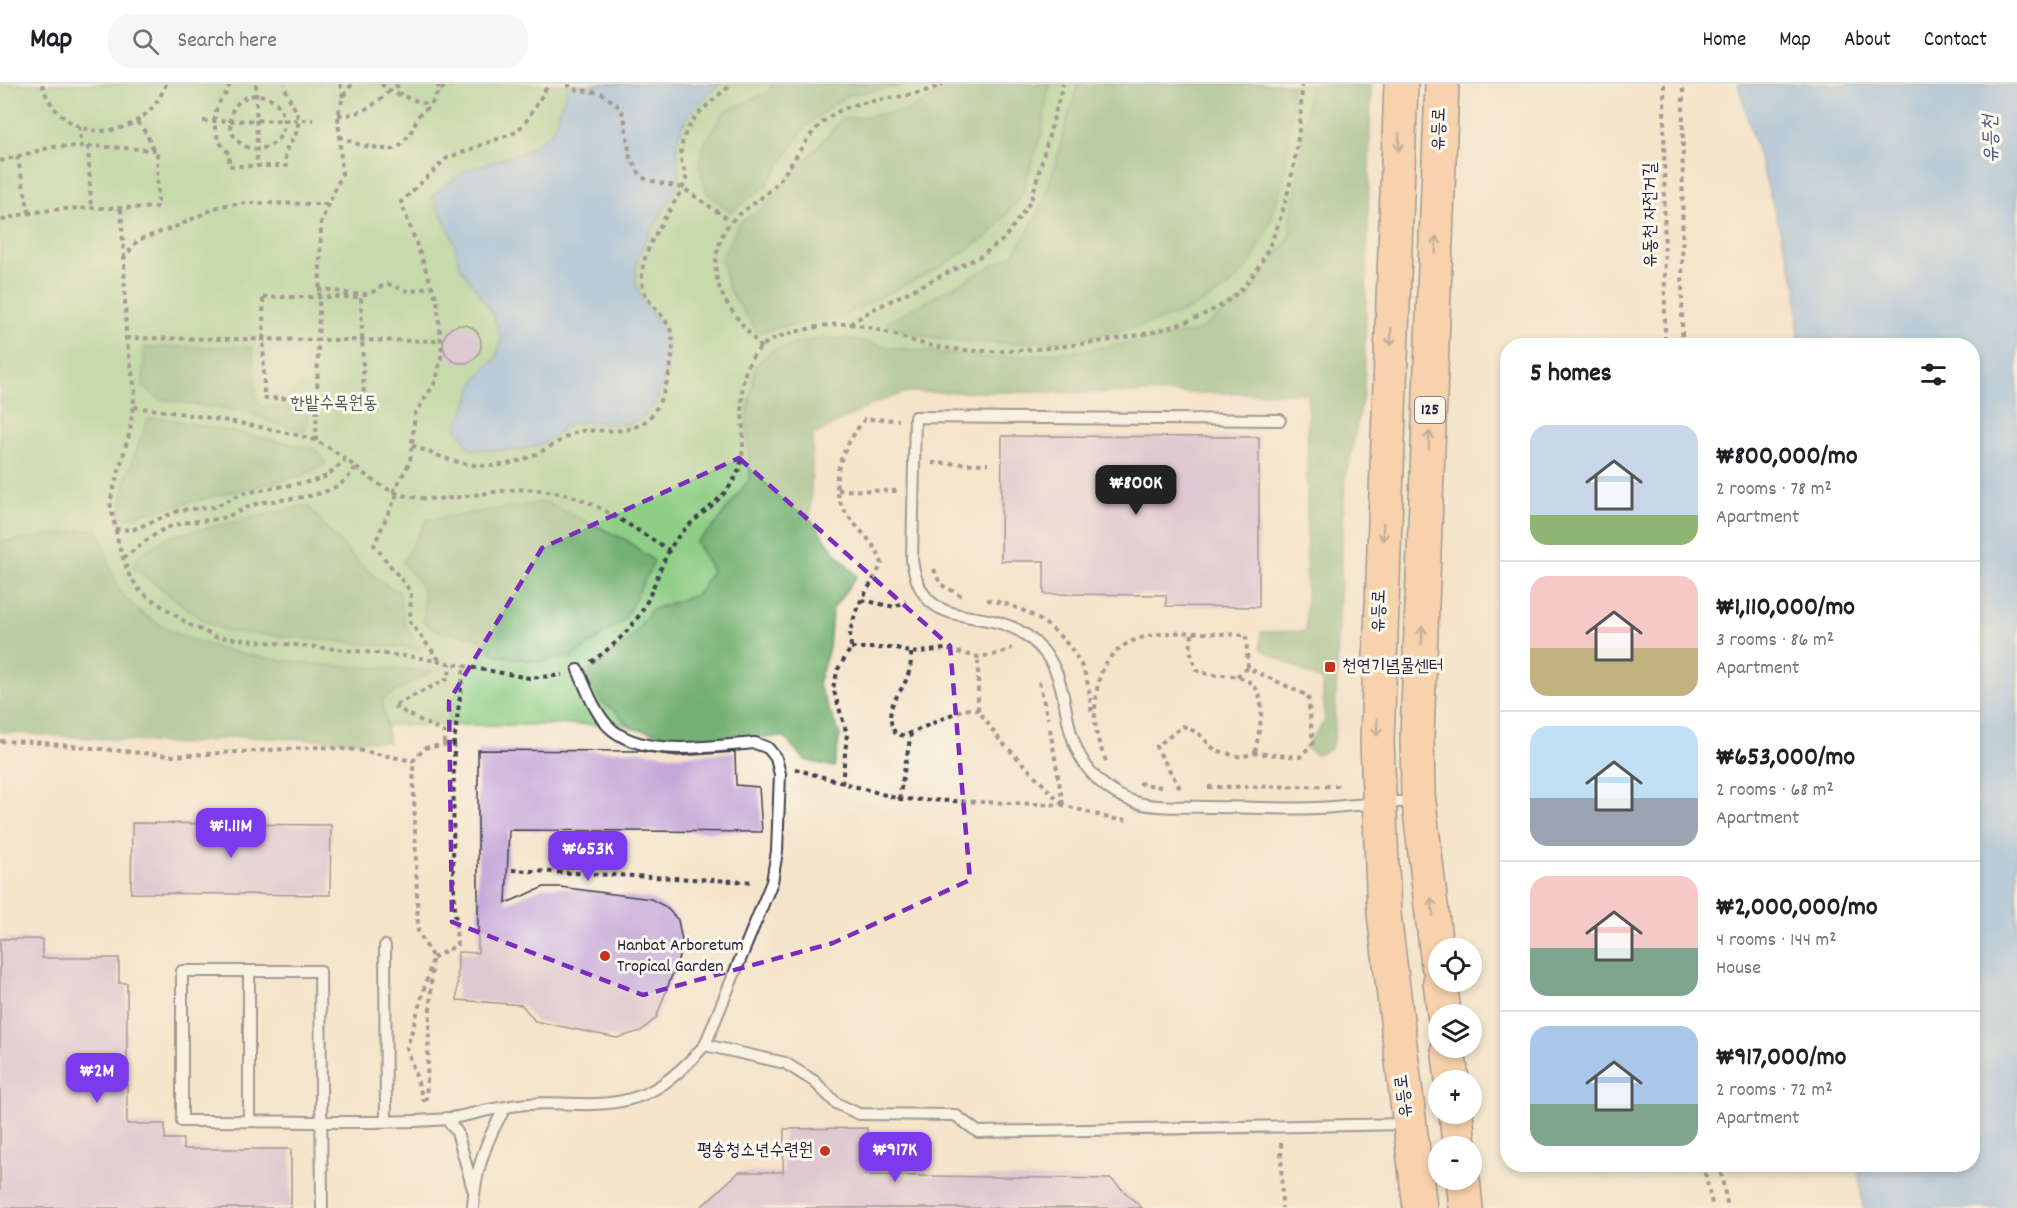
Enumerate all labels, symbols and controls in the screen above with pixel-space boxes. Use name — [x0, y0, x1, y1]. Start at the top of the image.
search box — [108, 14, 528, 68]
text: Map — [30, 21, 72, 61]
icon: search — [129, 25, 162, 58]
text: Search here — [177, 26, 277, 57]
text: Home — [1702, 26, 1746, 56]
text: Map — [1779, 26, 1811, 56]
text: About — [1844, 26, 1891, 56]
text: Contact — [1924, 26, 1987, 56]
street label: 유등로 — [1427, 107, 1453, 151]
water label: 유등천 — [1978, 113, 2006, 163]
one-way arrow — [1393, 132, 1404, 152]
street label: 유동천 자전거길 — [1639, 162, 1664, 268]
one-way arrow — [1430, 235, 1441, 255]
one-way arrow — [1385, 327, 1397, 347]
text: 5 homes — [1530, 356, 1612, 393]
icon: filters — [1917, 358, 1950, 391]
park label: 한밭수목원동 — [291, 392, 377, 417]
road number: 125 — [1415, 397, 1445, 423]
one-way arrow — [1423, 430, 1434, 450]
text: ₩800,000/mo — [1716, 439, 1858, 476]
icon: home — [1578, 449, 1650, 521]
pin: ₩800K — [1094, 465, 1178, 516]
text: ₩800K — [1109, 470, 1163, 498]
text: 2 rooms · 78 m² — [1716, 476, 1832, 504]
text: Apartment — [1716, 504, 1799, 532]
one-way arrow — [1378, 522, 1389, 542]
street label: 유등로 — [1367, 589, 1393, 633]
text: ₩1,110,000/mo — [1716, 590, 1855, 627]
icon: home — [1578, 600, 1650, 672]
one-way arrow — [1416, 625, 1427, 645]
text: 3 rooms · 86 m² — [1716, 627, 1834, 655]
place label: 천연기념물센터 — [1342, 655, 1443, 680]
text: Apartment — [1716, 655, 1799, 683]
marker: 천연기념물센터 — [1323, 660, 1337, 674]
one-way arrow — [1371, 717, 1383, 737]
text: ₩653,000/mo — [1716, 740, 1855, 777]
icon: home — [1578, 750, 1650, 822]
text: 2 rooms · 68 m² — [1716, 777, 1834, 805]
text: Apartment — [1716, 805, 1799, 833]
pin: ₩1.11M — [182, 808, 280, 859]
text: ₩1.11M — [210, 813, 252, 841]
pin: ₩653K — [546, 831, 630, 882]
text: ₩653K — [562, 836, 614, 864]
text: ₩2,000,000/mo — [1716, 890, 1878, 927]
one-way arrow — [1426, 897, 1437, 917]
icon: home — [1578, 900, 1650, 972]
text: 4 rooms · 144 m² — [1716, 927, 1837, 955]
place label: Hanbat Arboretum Tropical Garden — [617, 934, 744, 980]
map controls — [1428, 938, 1482, 1190]
button: locate — [1428, 938, 1482, 992]
marker: Hanbat Arboretum Tropical Garden — [598, 949, 612, 963]
text: House — [1716, 955, 1761, 983]
button: layers — [1428, 1004, 1482, 1058]
text: ₩917,000/mo — [1716, 1040, 1846, 1077]
icon: home — [1578, 1050, 1650, 1122]
pin: ₩2M — [68, 1053, 126, 1104]
text: ₩2M — [80, 1058, 114, 1086]
button: + — [1428, 1070, 1482, 1124]
street label: 유등로 — [1390, 1073, 1420, 1119]
text: 2 rooms · 72 m² — [1716, 1077, 1832, 1105]
text: Apartment — [1716, 1105, 1799, 1133]
pin: ₩917K — [853, 1132, 937, 1183]
button: − — [1428, 1136, 1482, 1190]
text: ₩917K — [873, 1137, 917, 1165]
place label: 평송청소년수련원 — [697, 1139, 813, 1164]
marker: 평송청소년수련원 — [818, 1144, 832, 1158]

